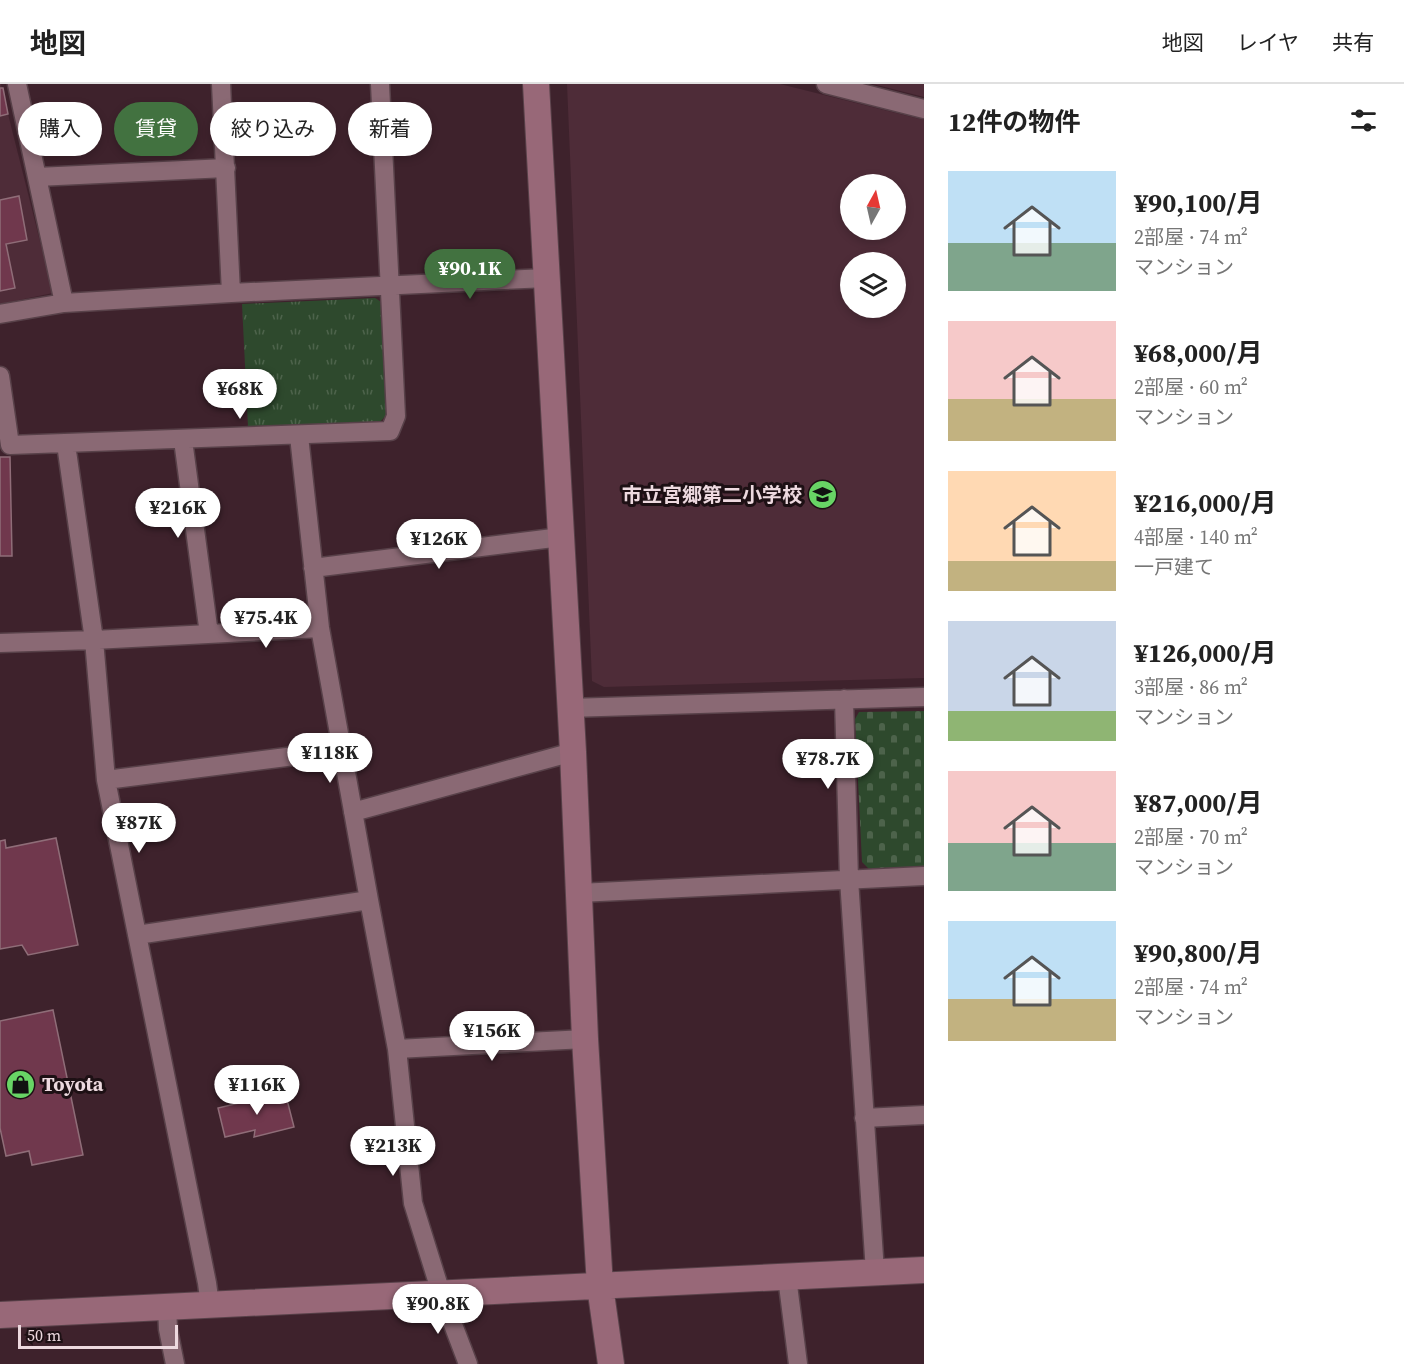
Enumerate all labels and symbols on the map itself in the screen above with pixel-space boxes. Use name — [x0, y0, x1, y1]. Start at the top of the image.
north arrow — [840, 174, 906, 240]
pin: ¥90.1K — [421, 249, 519, 300]
pin: ¥68K — [204, 369, 276, 420]
school or university icon: 市立宮郷第二小学校 — [807, 479, 839, 511]
place label: 市立宮郷第二小学校 — [622, 481, 802, 509]
pin: ¥216K — [136, 488, 220, 539]
pin: ¥126K — [397, 519, 481, 570]
pin: ¥75.4K — [217, 598, 315, 649]
pin: ¥118K — [288, 733, 372, 784]
pin: ¥78.7K — [779, 739, 877, 790]
pin: ¥87K — [103, 803, 175, 854]
pin: ¥156K — [450, 1011, 534, 1062]
pin: ¥116K — [215, 1065, 299, 1116]
shop icon: Toyota — [5, 1068, 37, 1100]
place label: Toyota — [42, 1070, 104, 1098]
pin: ¥213K — [351, 1126, 435, 1177]
pin: ¥90.8K — [389, 1284, 487, 1335]
scale bar — [18, 1322, 178, 1350]

